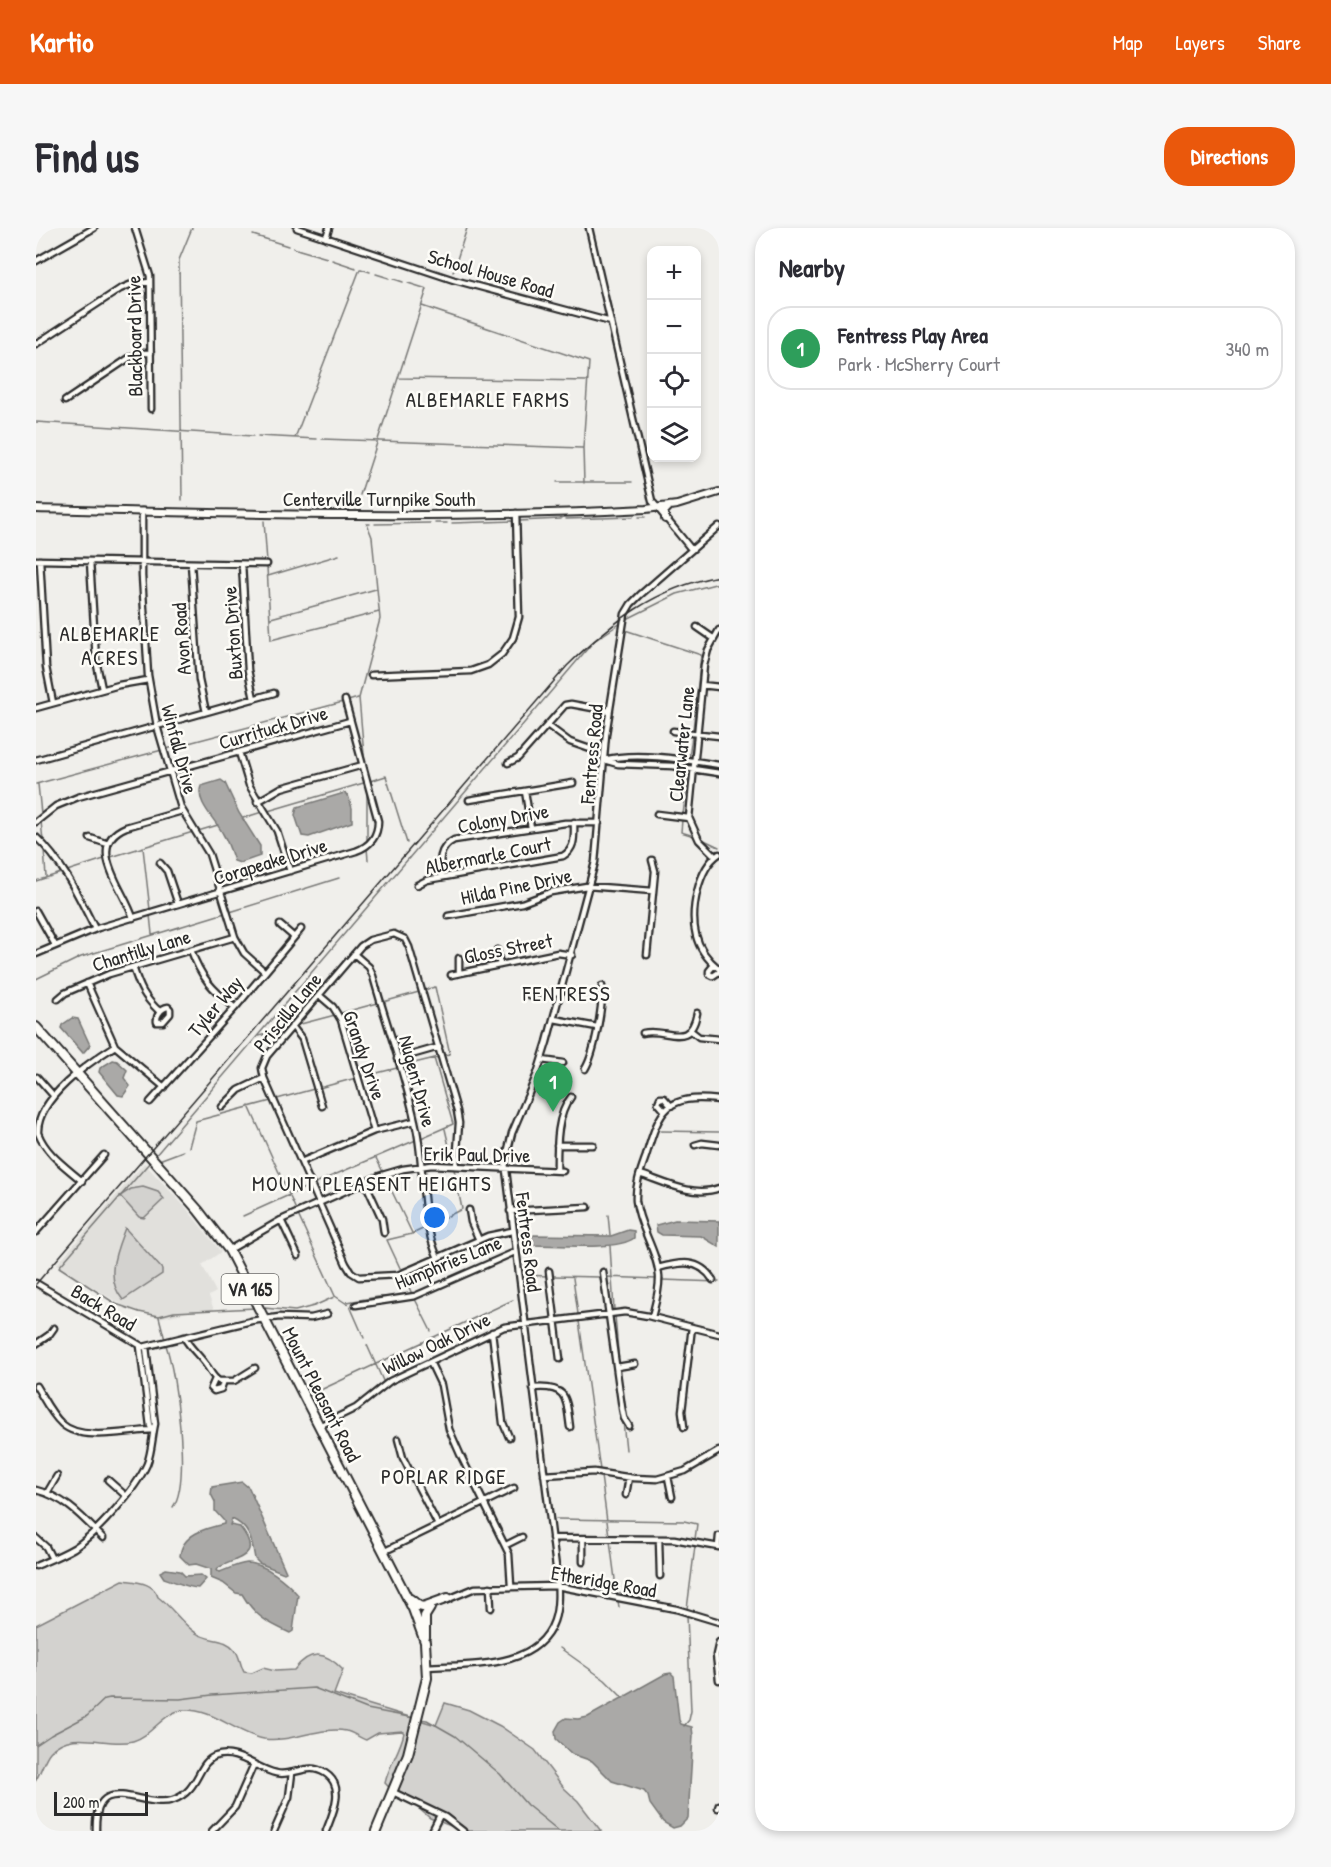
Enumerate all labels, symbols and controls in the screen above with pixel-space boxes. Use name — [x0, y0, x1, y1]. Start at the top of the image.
text: Kartio — [30, 23, 94, 61]
text: Map — [1113, 28, 1142, 57]
text: Layers — [1175, 28, 1225, 57]
text: Share — [1258, 28, 1301, 57]
button: Directions — [1164, 127, 1295, 186]
text: Find us — [36, 128, 139, 185]
street label: School House Road — [425, 242, 557, 304]
map controls — [647, 246, 701, 462]
button: + — [647, 246, 701, 300]
text: Nearby — [779, 250, 845, 285]
street label: Blackboard Drive — [119, 275, 149, 397]
button: − — [647, 300, 701, 354]
text: Fentress Play Area — [838, 320, 988, 350]
text: 1 — [797, 335, 804, 362]
text: 340 m — [1225, 335, 1269, 362]
text: Park · McSherry Court — [838, 350, 1000, 377]
button: locate — [647, 354, 701, 408]
district label: ALBEMARLE FARMS — [406, 385, 570, 414]
button: layers — [647, 408, 701, 462]
street label: Centerville Turnpike South — [283, 485, 475, 512]
street label: Buxton Drive — [215, 585, 249, 680]
street label: Avon Road — [165, 602, 197, 676]
district label: ALBEMARLE ACRES — [60, 619, 160, 672]
street label: Clearwater Lane — [661, 685, 701, 803]
street label: Currituck Drive — [215, 699, 331, 755]
street label: Winfall Drive — [155, 701, 205, 797]
street label: Fentress Road — [573, 703, 609, 806]
street label: Colony Drive — [455, 797, 551, 839]
street label: Albermarle Court — [423, 829, 554, 880]
street label: Corapeake Drive — [210, 831, 330, 891]
street label: Hilda Pine Drive — [458, 861, 574, 911]
street label: Chantilly Lane — [88, 922, 194, 978]
street label: Gloss Street — [461, 926, 556, 970]
street label: Priscilla Lane — [247, 967, 327, 1057]
street label: Tyler Way — [182, 970, 248, 1042]
district label: FENTRESS — [522, 979, 611, 1008]
street label: Grandy Drive — [337, 1007, 393, 1103]
street label: Nugent Drive — [393, 1032, 443, 1130]
pin: 1 — [534, 1062, 572, 1112]
street label: Erik Paul Drive — [423, 1140, 531, 1168]
district label: MOUNT PLEASENT HEIGHTS — [252, 1169, 492, 1198]
street label: Fentress Road — [509, 1190, 549, 1293]
your location — [420, 1203, 449, 1232]
street label: Humphries Lane — [391, 1228, 505, 1296]
road number: VA 165 — [222, 1274, 278, 1304]
street label: Back Road — [66, 1277, 142, 1337]
street label: Willow Oak Drive — [378, 1305, 494, 1381]
street label: Mount Pleasant Road — [276, 1322, 368, 1466]
district label: POPLAR RIDGE — [381, 1462, 507, 1491]
street label: Etheridge Road — [549, 1558, 659, 1604]
scale bar — [54, 1789, 148, 1816]
text: 200 m — [63, 1791, 99, 1813]

